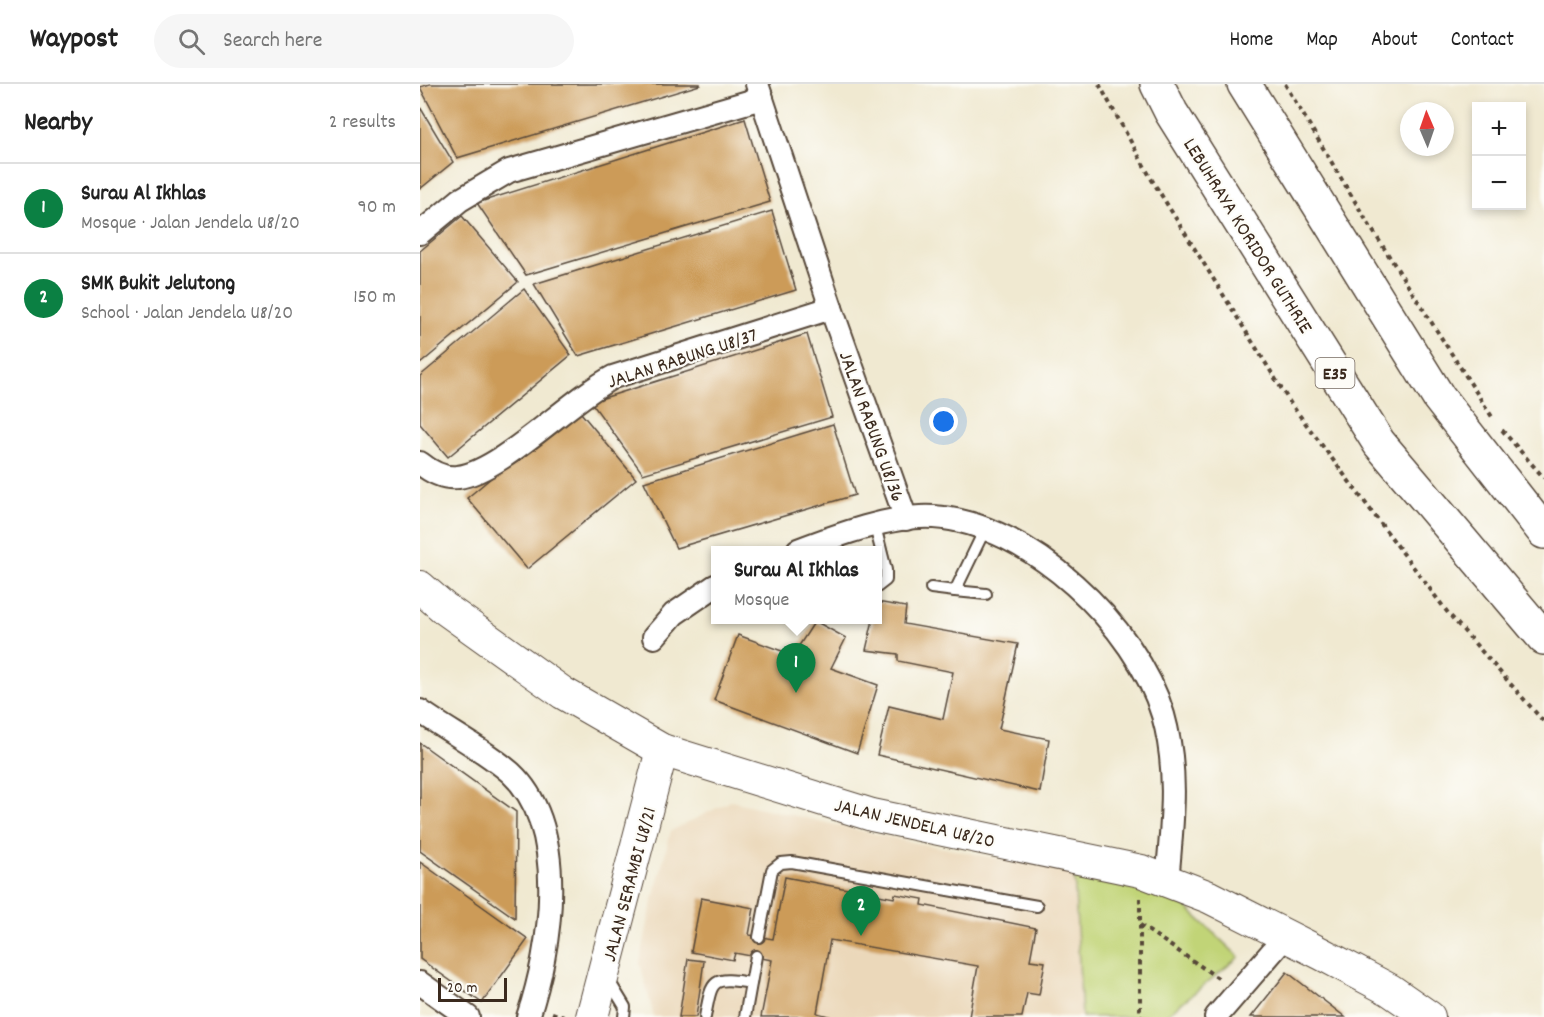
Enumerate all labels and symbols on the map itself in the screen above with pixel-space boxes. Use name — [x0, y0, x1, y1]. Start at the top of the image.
north arrow — [1400, 102, 1454, 156]
street label: LEBUHRAYA KORIDOR GUTHRIE — [1175, 133, 1318, 340]
street label: JALAN RABUNG U8/37 — [604, 322, 761, 397]
street label: JALAN RABUNG U8/36 — [830, 348, 910, 506]
road number: E35 — [1316, 358, 1354, 388]
your location — [929, 407, 958, 436]
pin: 1 — [776, 644, 815, 693]
street label: JALAN JENDELA U8/20 — [831, 793, 997, 857]
street label: JALAN SERAMBI U8/21 — [597, 804, 665, 965]
pin: 2 — [842, 886, 880, 936]
scale bar — [438, 975, 507, 1002]

